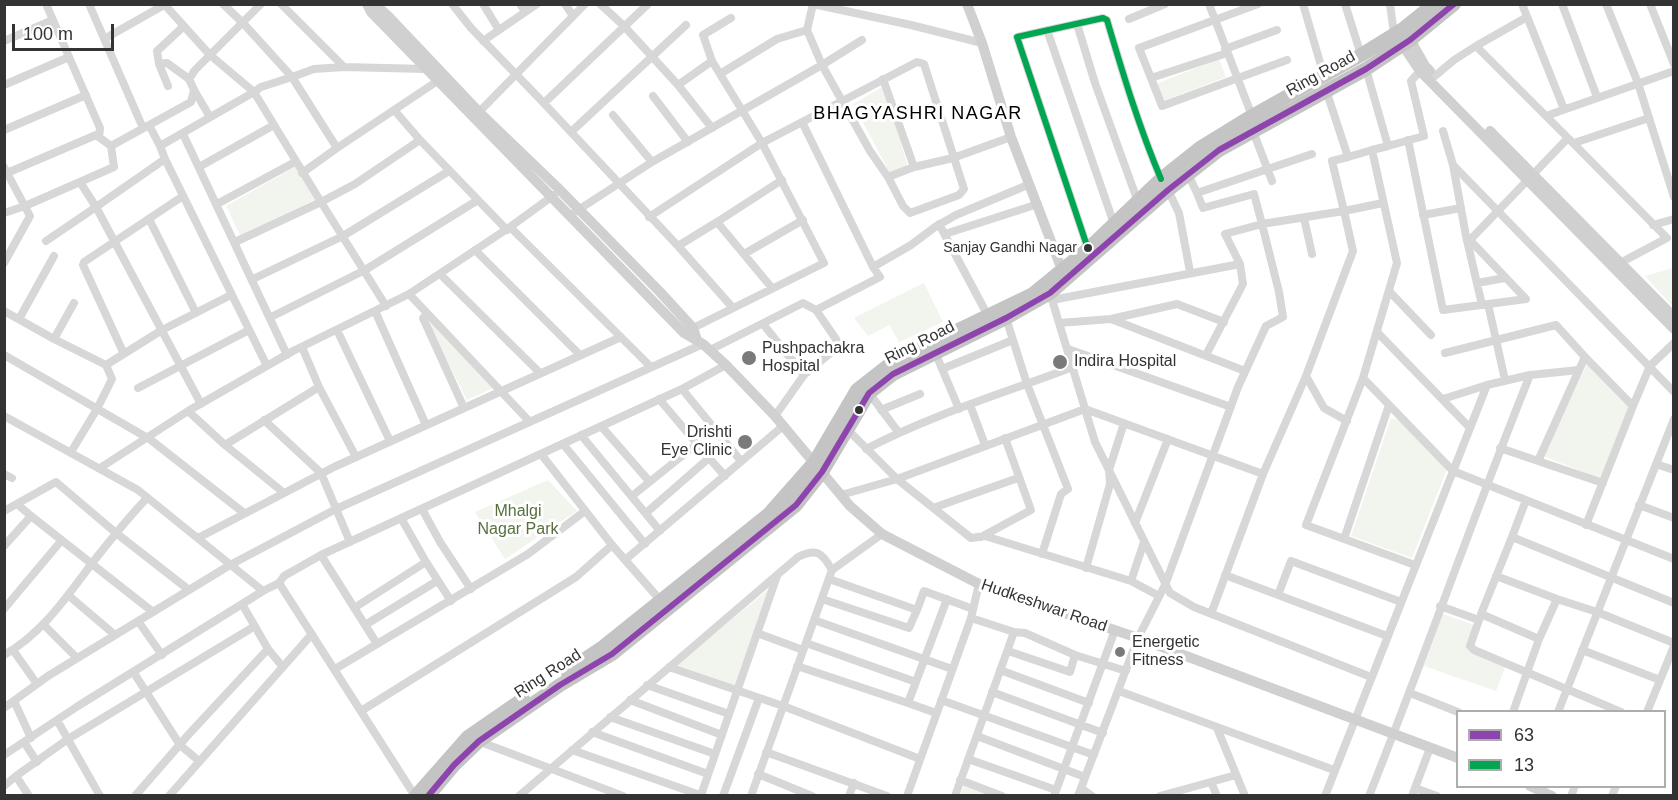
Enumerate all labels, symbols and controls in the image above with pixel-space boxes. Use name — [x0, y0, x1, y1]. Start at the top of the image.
scale bar — [15, 12, 117, 50]
text: 100 m — [23, 24, 73, 44]
street label: Ring Road — [1283, 47, 1359, 101]
district label: BHAGYASHRI NAGAR — [813, 103, 1023, 125]
place label: Sanjay Gandhi Nagar — [943, 240, 1077, 256]
marker: Sanjay Gandhi Nagar — [1082, 242, 1094, 254]
street label: Ring Road — [882, 317, 958, 369]
place label: Pushpachakra Hospital — [762, 339, 864, 377]
marker: Pushpachakra Hospital — [740, 349, 758, 367]
place label: Indira Hospital — [1074, 352, 1176, 372]
marker: Indira Hospital — [1051, 353, 1069, 371]
unlabelled marker — [853, 404, 865, 416]
place label: Drishti Eye Clinic — [661, 423, 732, 461]
marker: Drishti Eye Clinic — [736, 433, 754, 451]
park label: Mhalgi Nagar Park — [478, 502, 558, 540]
street label: Hudkeshwar Road — [979, 575, 1109, 637]
place label: Energetic Fitness — [1132, 633, 1200, 671]
street label: Ring Road — [511, 645, 585, 703]
marker: Energetic Fitness — [1113, 645, 1127, 659]
legend — [1456, 710, 1666, 788]
text: 63 — [1514, 725, 1534, 745]
text: 13 — [1514, 755, 1534, 775]

